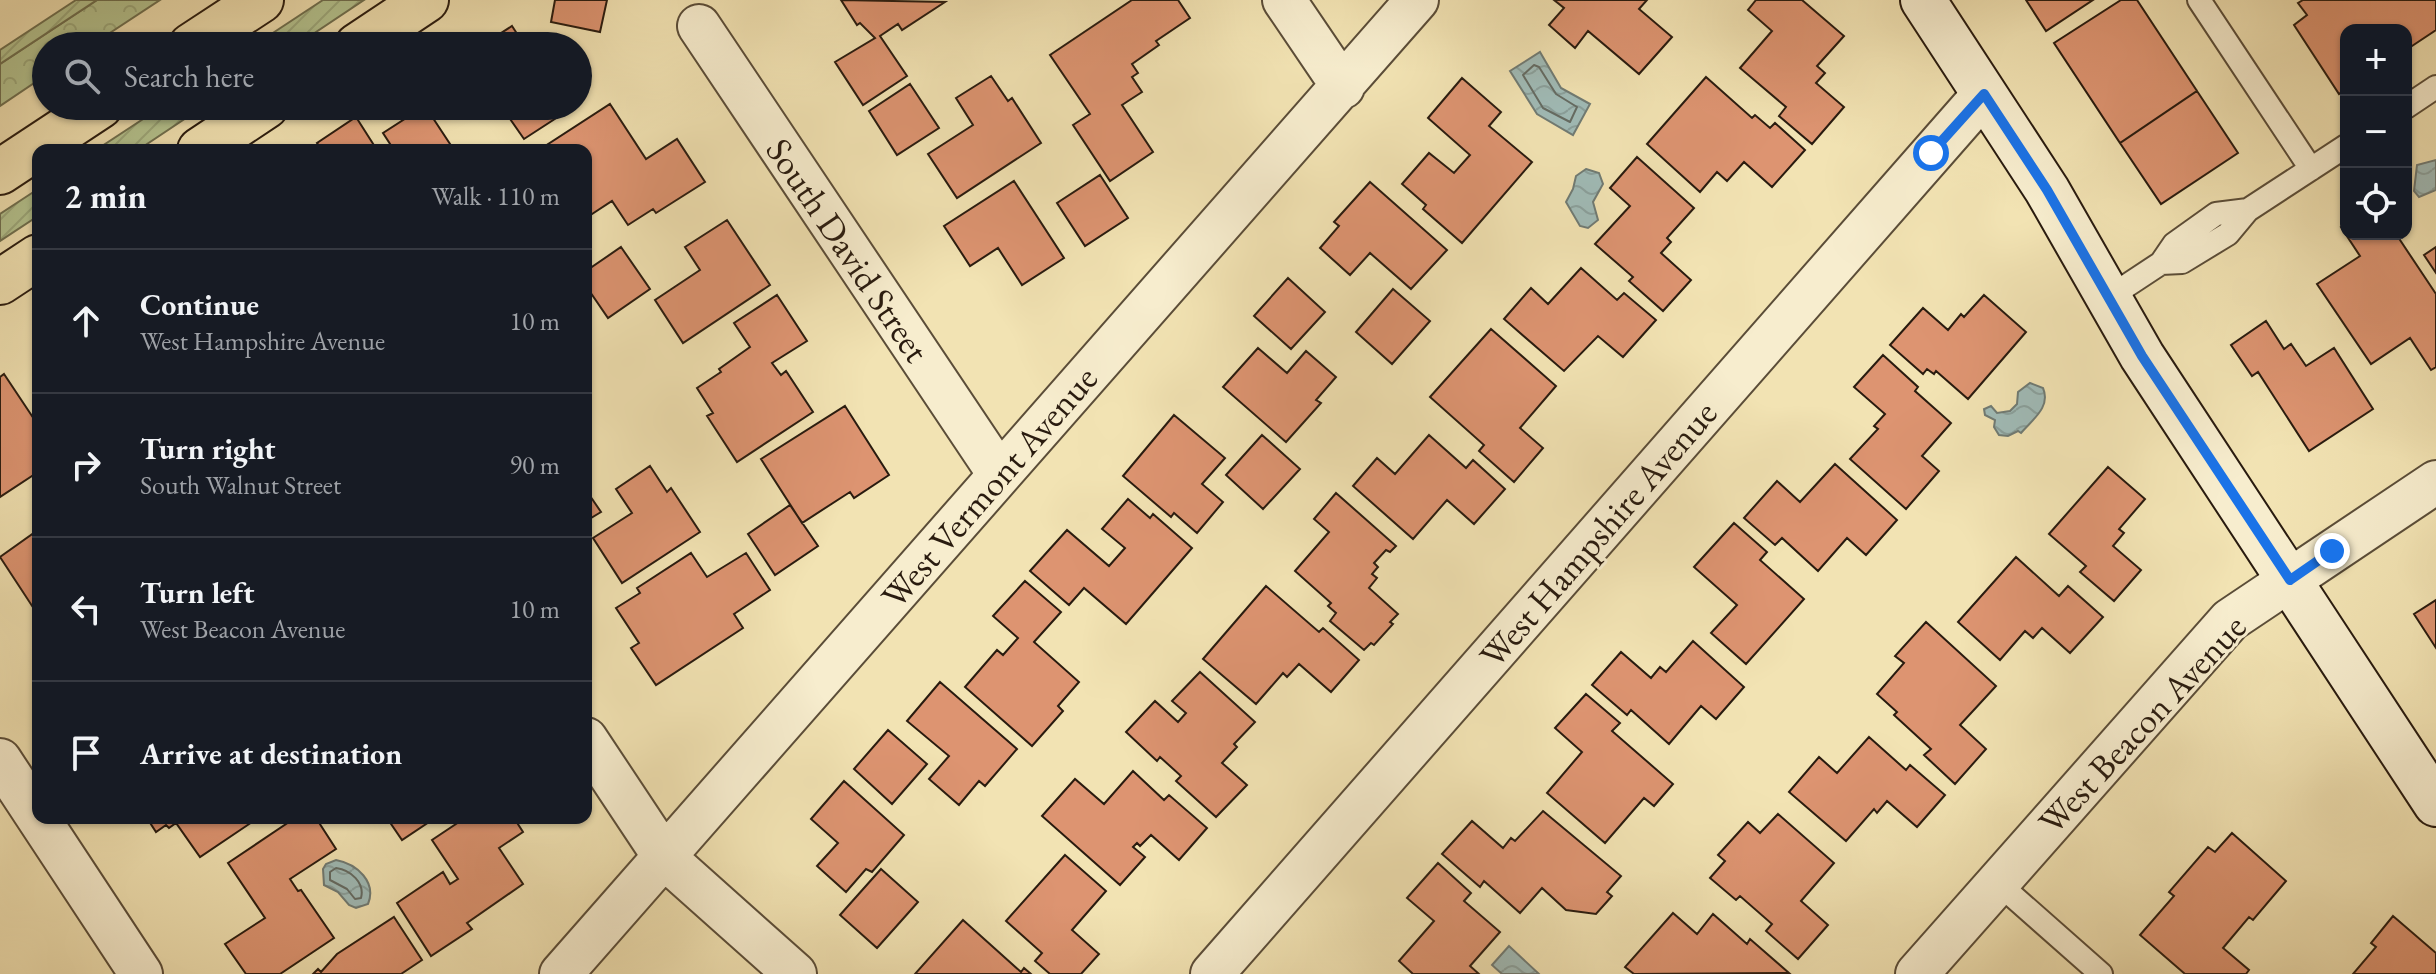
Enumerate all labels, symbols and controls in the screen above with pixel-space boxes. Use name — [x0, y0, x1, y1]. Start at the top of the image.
map controls — [2340, 24, 2412, 240]
button: + — [2340, 24, 2412, 96]
search box — [32, 32, 592, 120]
icon: search — [60, 54, 104, 98]
text: Search here — [124, 57, 254, 96]
button: − — [2340, 96, 2412, 168]
street label: South David Street — [756, 129, 941, 372]
route start — [1913, 135, 1949, 171]
button: locate — [2340, 168, 2412, 240]
text: 2 min — [64, 174, 147, 218]
text: Walk · 110 m — [432, 179, 560, 213]
text: Continue — [140, 285, 259, 324]
icon: ahead — [64, 299, 108, 343]
text: 10 m — [510, 304, 560, 338]
text: West Hampshire Avenue — [140, 324, 385, 358]
street label: West Vermont Avenue — [871, 356, 1107, 618]
street label: West Hampshire Avenue — [1469, 391, 1727, 677]
text: Turn right — [140, 429, 276, 468]
icon: right — [64, 443, 108, 487]
text: 90 m — [510, 448, 560, 482]
text: South Walnut Street — [140, 468, 341, 502]
route end — [2314, 533, 2350, 569]
text: Turn left — [140, 573, 254, 612]
icon: left — [64, 587, 108, 631]
text: 10 m — [510, 592, 560, 626]
street label: West Beacon Avenue — [2028, 604, 2256, 844]
text: West Beacon Avenue — [140, 612, 345, 646]
icon: arrive — [64, 731, 108, 775]
text: Arrive at destination — [140, 734, 402, 773]

